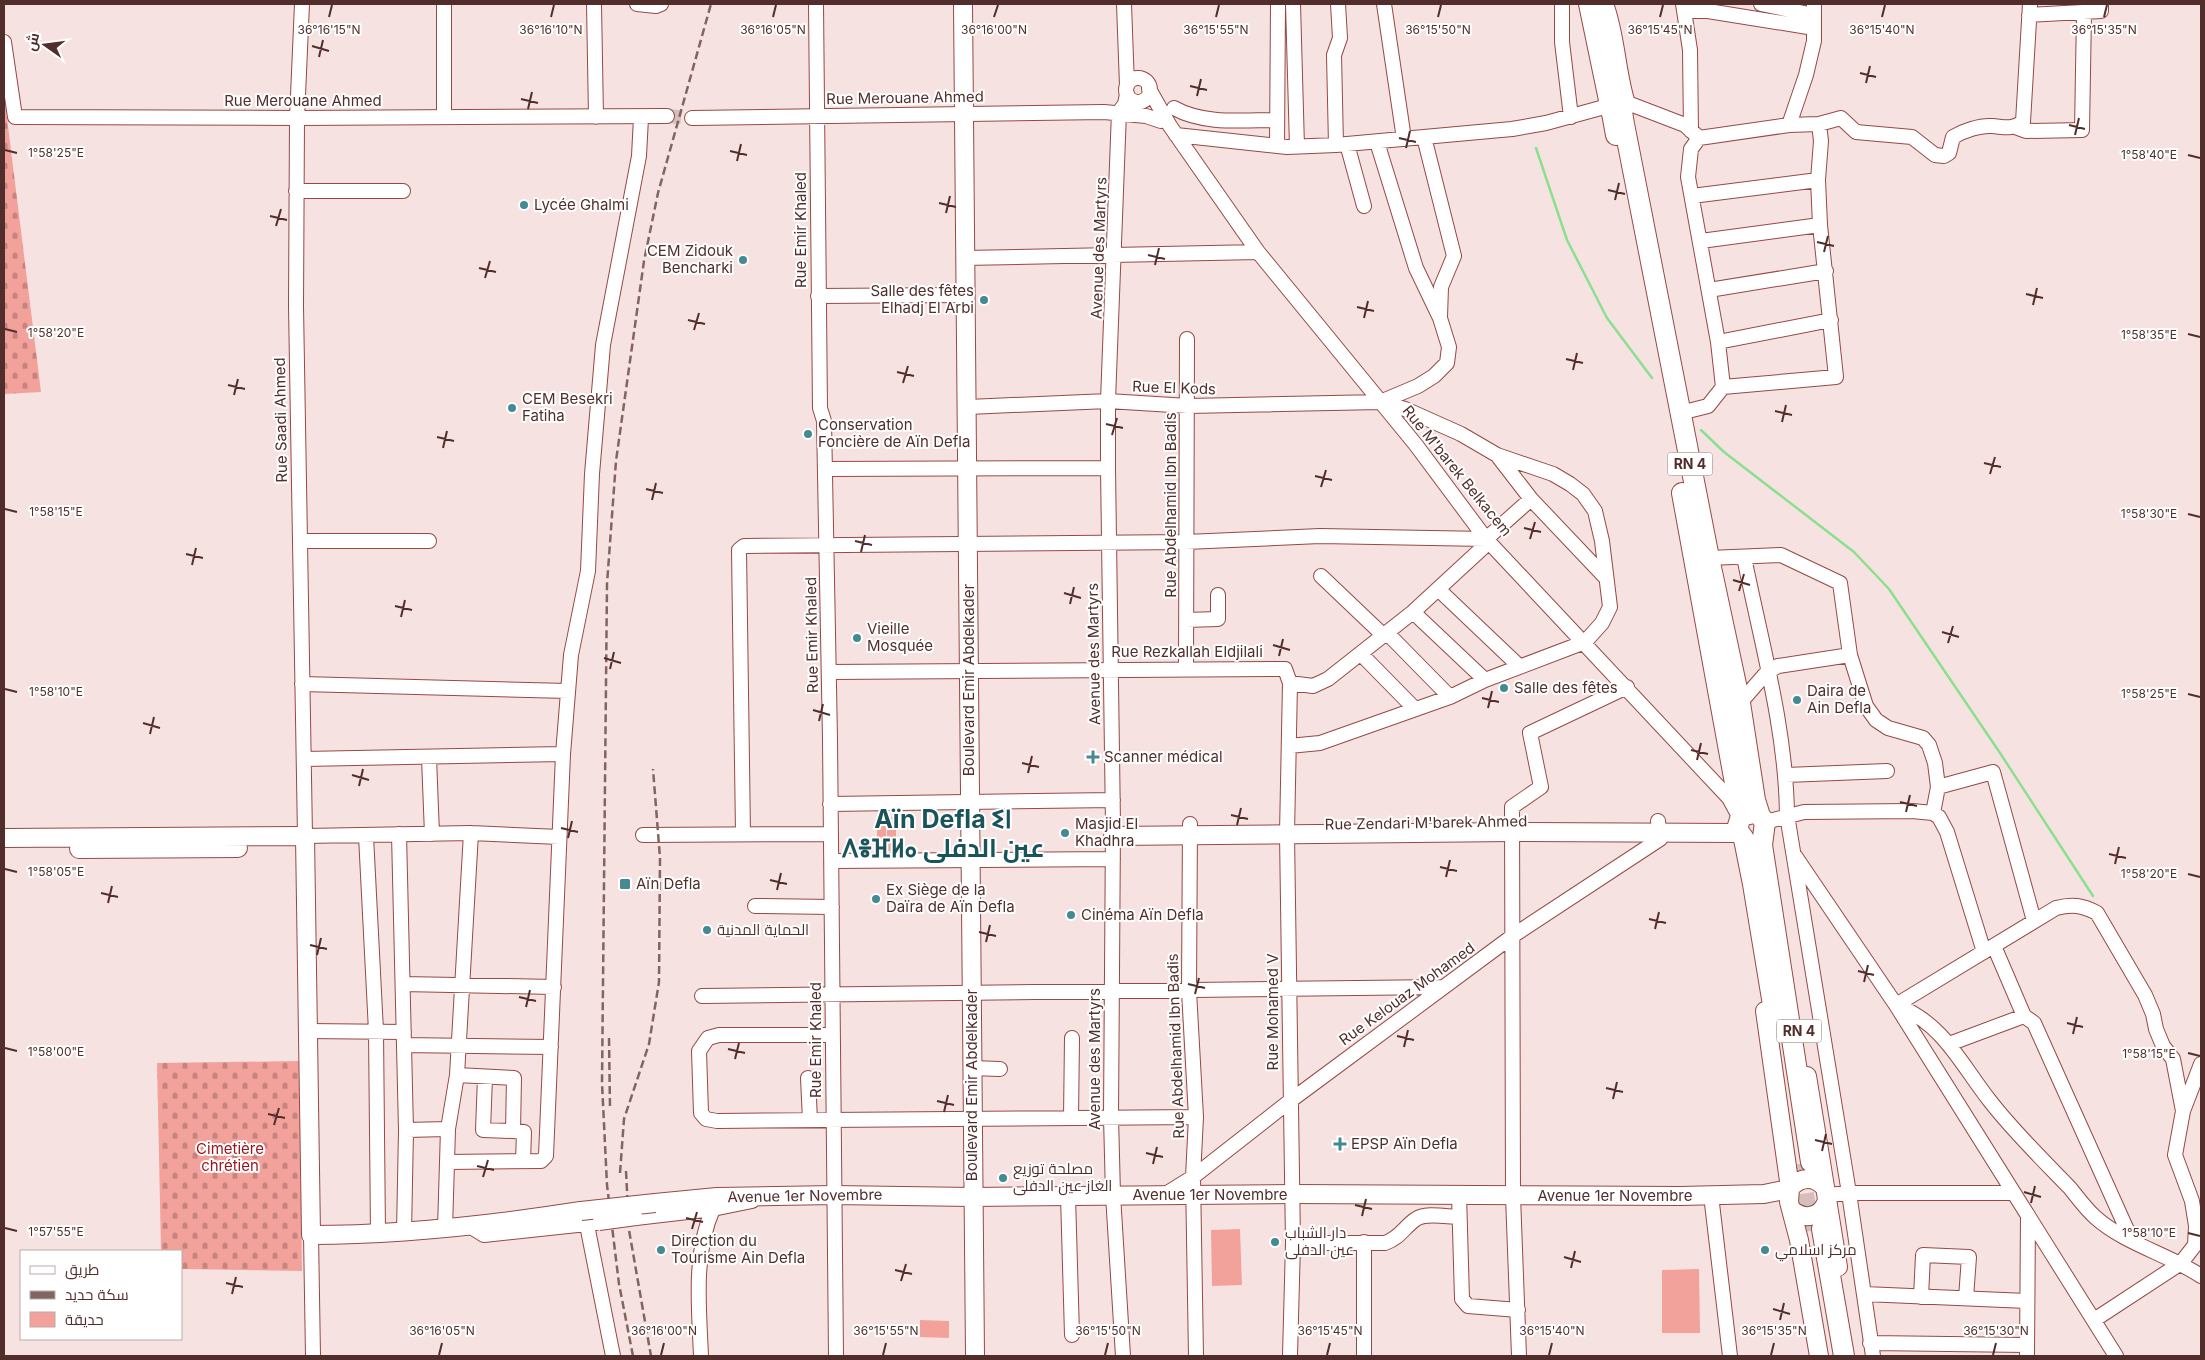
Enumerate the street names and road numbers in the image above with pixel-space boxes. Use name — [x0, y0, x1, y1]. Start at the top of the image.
street label: Rue Merouane Ahmed — [826, 87, 984, 108]
street label: Rue Merouane Ahmed — [224, 91, 382, 110]
street label: Rue Emir Khaled — [791, 172, 810, 288]
street label: Avenue des Martyrs — [1087, 177, 1110, 319]
street label: Rue Saadi Ahmed — [270, 357, 291, 483]
street label: Rue El Kods — [1132, 377, 1216, 398]
street label: Rue M'barek Belkacem — [1399, 401, 1516, 540]
street label: Rue Abdelhamid Ibn Badis — [1161, 412, 1180, 598]
road number: RN 4 — [1668, 452, 1712, 476]
street label: Rue Emir Khaled — [801, 577, 822, 693]
street label: Boulevard Emir Abdelkader — [959, 583, 978, 776]
street label: Avenue des Martyrs — [1083, 583, 1104, 725]
street label: Rue Rezkallah Eldjilali — [1111, 642, 1263, 661]
street label: Rue Zendari M'barek Ahmed — [1325, 811, 1527, 834]
street label: Rue Kelouaz Mohamed — [1335, 938, 1478, 1049]
street label: Rue Abdelhamid Ibn Badis — [1163, 953, 1188, 1139]
street label: Rue Mohamed V — [1263, 954, 1282, 1070]
street label: Rue Emir Khaled — [806, 982, 825, 1098]
street label: Boulevard Emir Abdelkader — [962, 988, 981, 1181]
street label: Avenue des Martyrs — [1085, 988, 1104, 1130]
road number: RN 4 — [1776, 1019, 1822, 1042]
street label: Avenue 1er Novembre — [727, 1185, 883, 1206]
street label: Avenue 1er Novembre — [1133, 1185, 1287, 1204]
street label: Avenue 1er Novembre — [1538, 1186, 1692, 1205]

